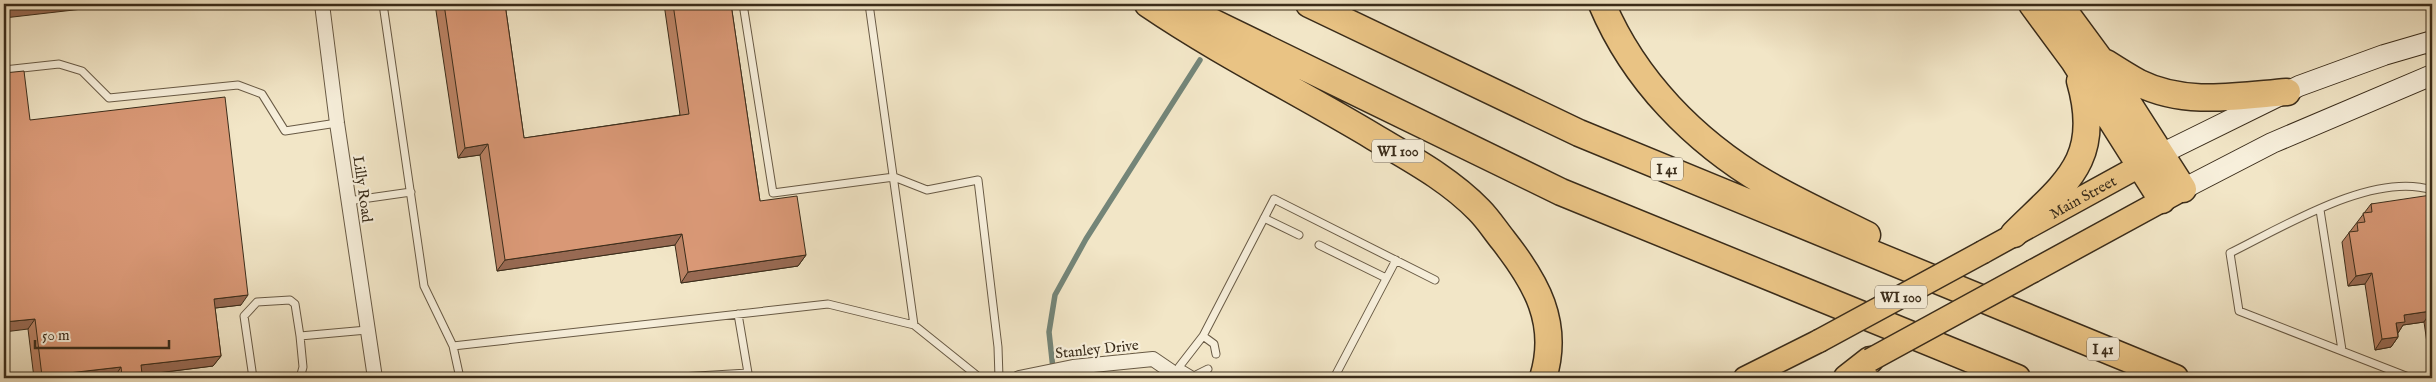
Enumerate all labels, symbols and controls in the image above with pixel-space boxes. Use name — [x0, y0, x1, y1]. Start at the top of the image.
road number: WI 100 — [1372, 140, 1424, 162]
street label: Lilly Road — [348, 154, 377, 225]
road number: I 41 — [1651, 157, 1683, 180]
street label: Main Street — [2047, 172, 2120, 224]
road number: WI 100 — [1875, 286, 1927, 308]
scale bar — [35, 317, 169, 349]
text: 50 m — [42, 326, 70, 345]
street label: Stanley Drive — [1054, 336, 1140, 363]
road number: I 41 — [2087, 338, 2119, 360]

